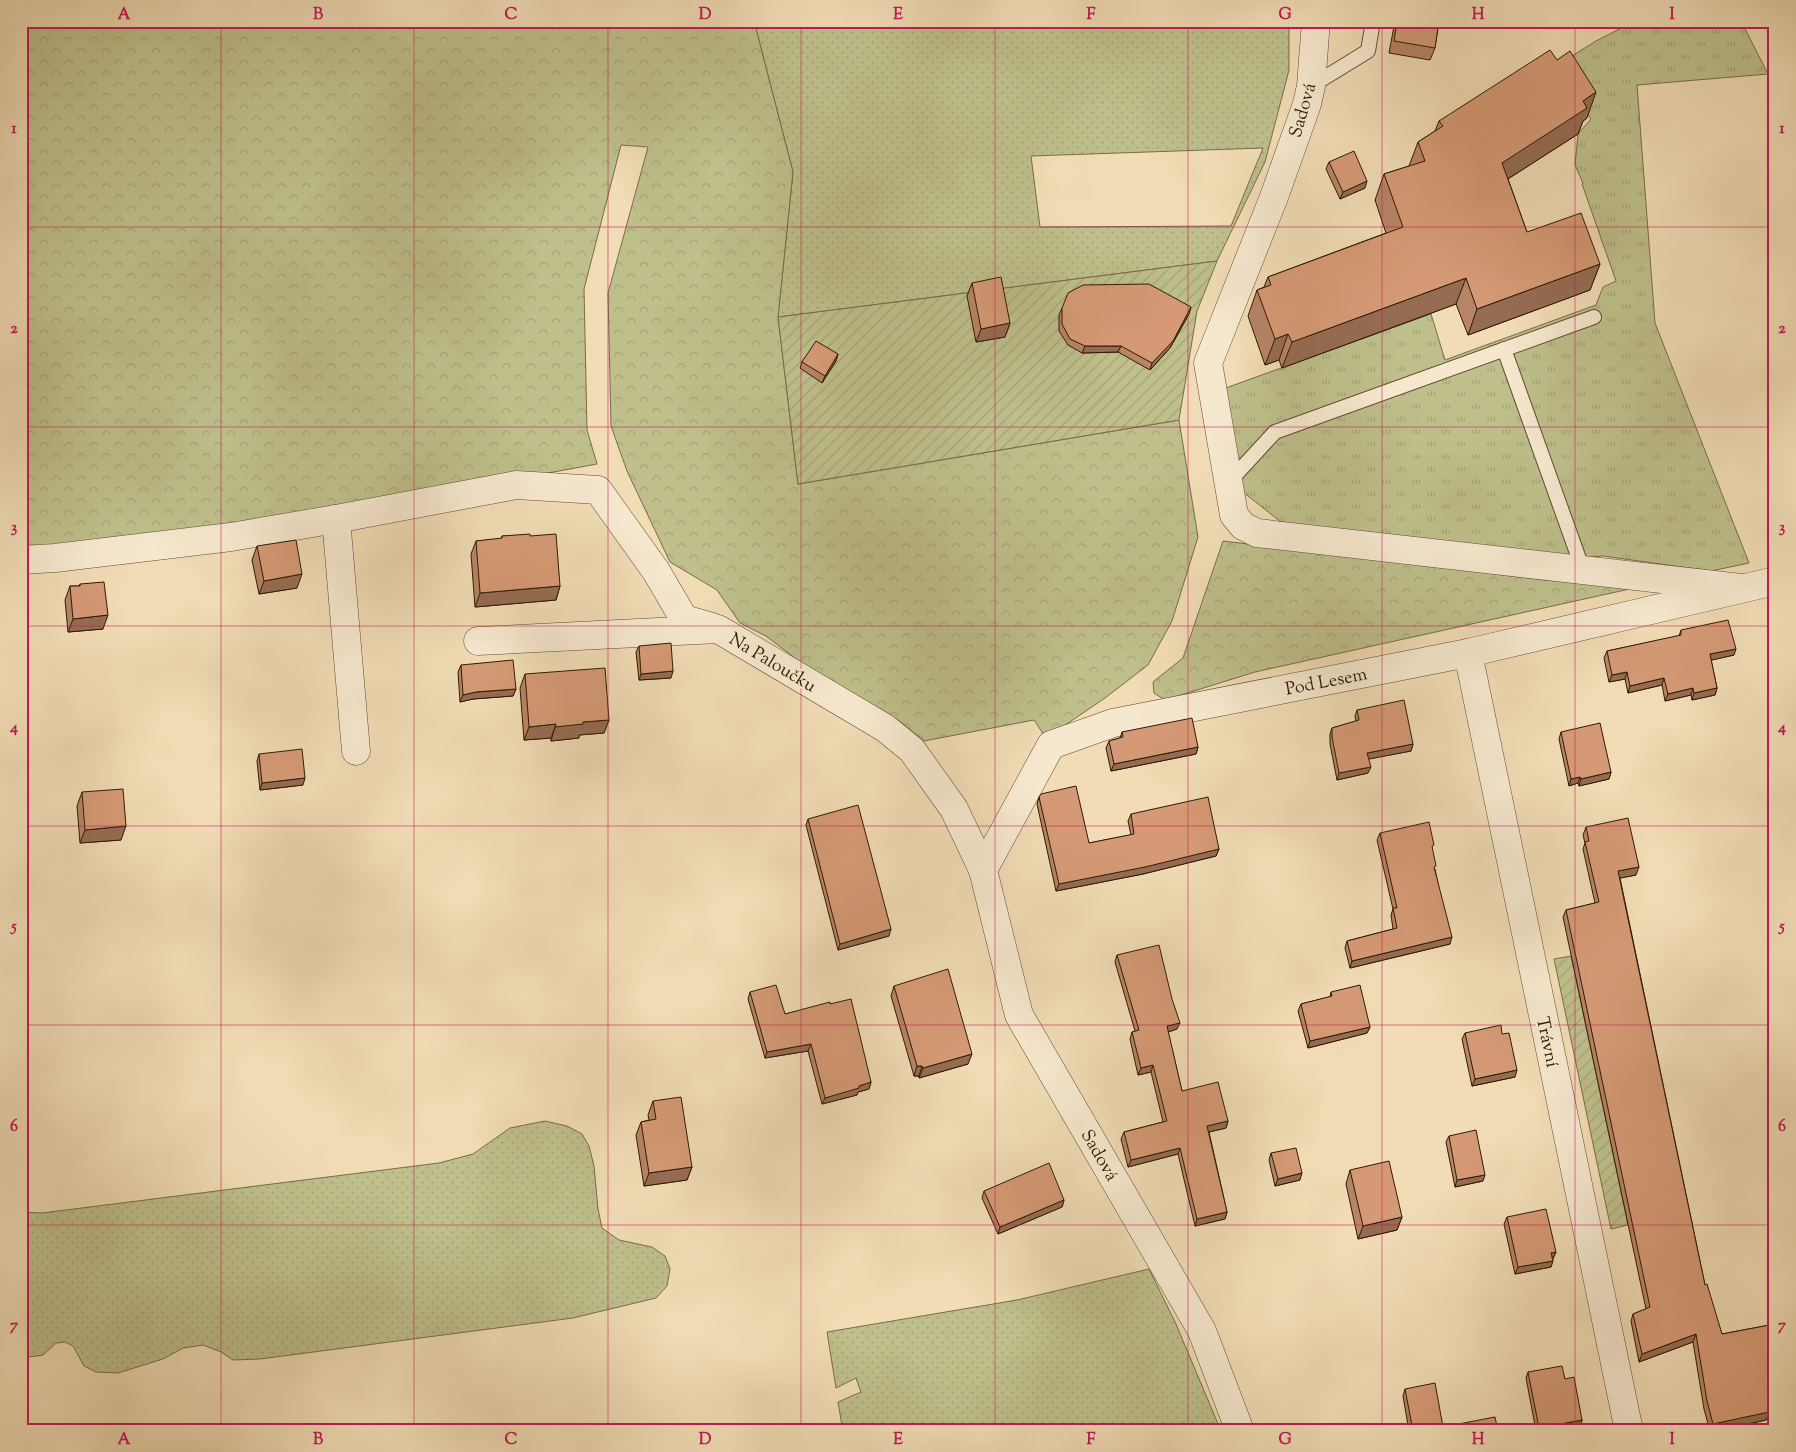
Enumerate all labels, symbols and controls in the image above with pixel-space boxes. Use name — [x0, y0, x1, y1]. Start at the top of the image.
text: A — [118, 4, 131, 27]
text: B — [313, 4, 323, 27]
text: C — [505, 4, 518, 27]
text: D — [699, 4, 712, 27]
text: E — [893, 4, 903, 27]
text: F — [1087, 4, 1096, 27]
text: G — [1278, 4, 1292, 27]
text: H — [1472, 4, 1485, 27]
text: I — [1669, 4, 1675, 27]
street label: Sadová — [1284, 80, 1324, 141]
text: 1 — [11, 118, 17, 141]
text: 1 — [1779, 118, 1785, 141]
text: 2 — [10, 318, 18, 341]
text: 2 — [1778, 318, 1786, 341]
text: 3 — [11, 517, 18, 540]
text: 3 — [1779, 517, 1786, 540]
street label: Na Paloučku — [723, 627, 820, 700]
street label: Pod Lesem — [1283, 662, 1370, 704]
text: 4 — [9, 717, 18, 740]
text: 4 — [1777, 717, 1786, 740]
text: 5 — [9, 916, 17, 939]
text: 5 — [1777, 916, 1785, 939]
street label: Trávní — [1528, 1015, 1564, 1070]
text: 6 — [10, 1116, 18, 1139]
text: 6 — [1778, 1116, 1786, 1139]
street label: Sadová — [1073, 1125, 1123, 1187]
text: 7 — [10, 1315, 19, 1338]
text: 7 — [1778, 1315, 1787, 1338]
text: A — [118, 1429, 131, 1452]
text: B — [313, 1429, 323, 1452]
text: C — [505, 1429, 518, 1452]
text: D — [699, 1429, 712, 1452]
text: E — [893, 1429, 903, 1452]
text: F — [1087, 1429, 1096, 1452]
text: G — [1278, 1429, 1292, 1452]
text: H — [1472, 1429, 1485, 1452]
text: I — [1669, 1429, 1675, 1452]

